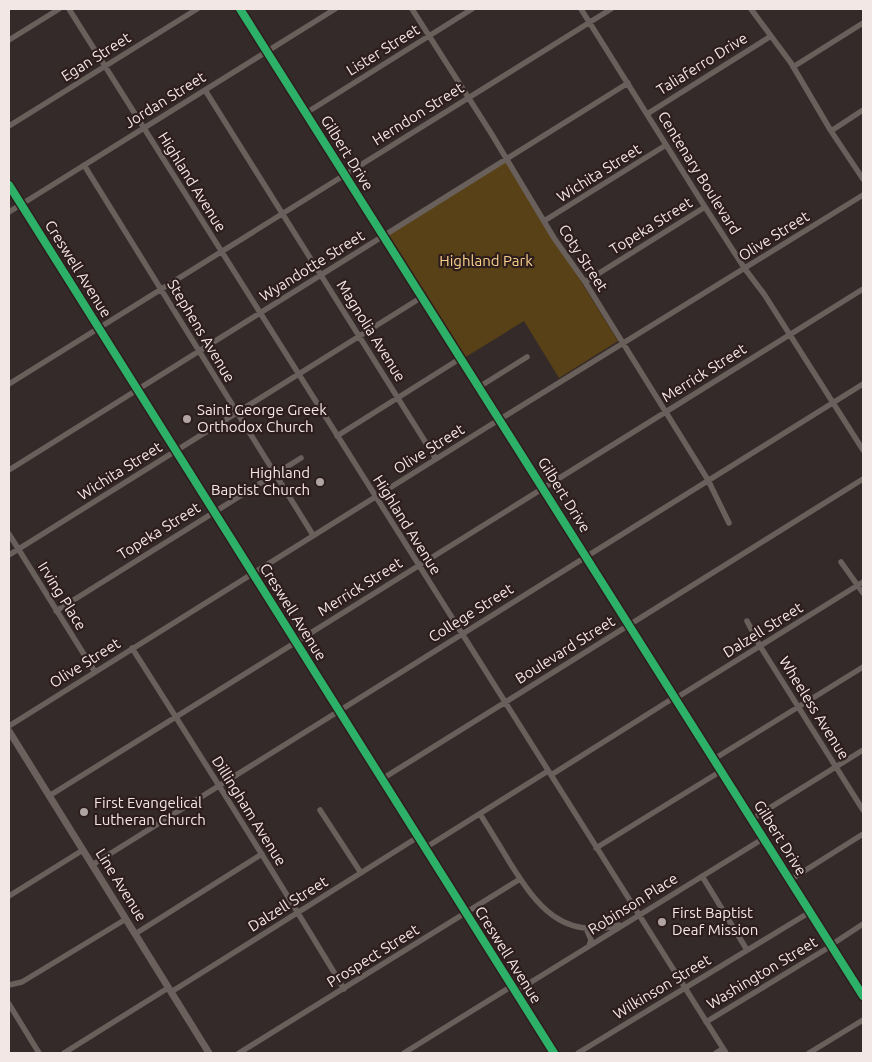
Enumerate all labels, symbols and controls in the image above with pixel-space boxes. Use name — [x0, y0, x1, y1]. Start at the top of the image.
street label: Lister Street — [343, 20, 422, 79]
street label: Egan Street — [58, 29, 134, 85]
street label: Taliaferro Drive — [653, 29, 750, 98]
street label: Jordan Street — [121, 68, 208, 131]
street label: Herndon Street — [369, 79, 467, 148]
street label: Centenary Boulevard — [655, 108, 744, 237]
street label: Gilbert Drive — [318, 112, 377, 193]
street label: Highland Avenue — [155, 129, 230, 235]
street label: Wichita Street — [554, 140, 644, 205]
street label: Topeka Street — [606, 193, 695, 258]
street label: Olive Street — [735, 207, 812, 264]
street label: Creswell Avenue — [42, 217, 115, 320]
street label: Coty Street — [555, 221, 611, 294]
street label: Wyandotte Street — [256, 226, 367, 305]
park label: Highland Park — [439, 252, 533, 269]
street label: Stephens Avenue — [164, 276, 239, 385]
street label: Magnolia Avenue — [333, 277, 409, 384]
street label: Merrick Street — [658, 340, 749, 405]
place label: Saint George Greek Orthodox Church — [197, 401, 327, 435]
marker: Saint George Greek Orthodox Church — [181, 413, 193, 425]
street label: Olive Street — [390, 420, 467, 477]
street label: Wichita Street — [75, 438, 165, 503]
street label: Gilbert Drive — [535, 454, 594, 535]
place label: Highland Baptist Church — [211, 464, 310, 498]
street label: Highland Avenue — [370, 472, 445, 578]
marker: Highland Baptist Church — [314, 476, 326, 488]
street label: Topeka Street — [114, 498, 203, 563]
street label: Merrick Street — [314, 554, 405, 619]
street label: Irving Place — [35, 558, 90, 633]
street label: Creswell Avenue — [257, 560, 330, 663]
street label: College Street — [425, 580, 516, 645]
street label: Dalzell Street — [720, 598, 806, 661]
street label: Boulevard Street — [512, 612, 618, 687]
street label: Olive Street — [46, 634, 123, 691]
street label: Wheeless Avenue — [776, 653, 853, 762]
street label: Dillingham Avenue — [209, 753, 290, 869]
place label: First Evangelical Lutheran Church — [94, 794, 206, 828]
street label: Gilbert Drive — [751, 797, 810, 878]
marker: First Evangelical Lutheran Church — [78, 806, 90, 818]
street label: Line Avenue — [92, 845, 150, 924]
street label: Robinson Place — [585, 869, 681, 938]
street label: Dalzell Street — [245, 872, 331, 935]
street label: Creswell Avenue — [472, 903, 545, 1006]
place label: First Baptist Deaf Mission — [672, 904, 758, 938]
marker: First Baptist Deaf Mission — [656, 916, 668, 928]
street label: Prospect Street — [324, 920, 422, 991]
street label: Washington Street — [703, 933, 820, 1012]
street label: Wilkinson Street — [610, 951, 714, 1022]

